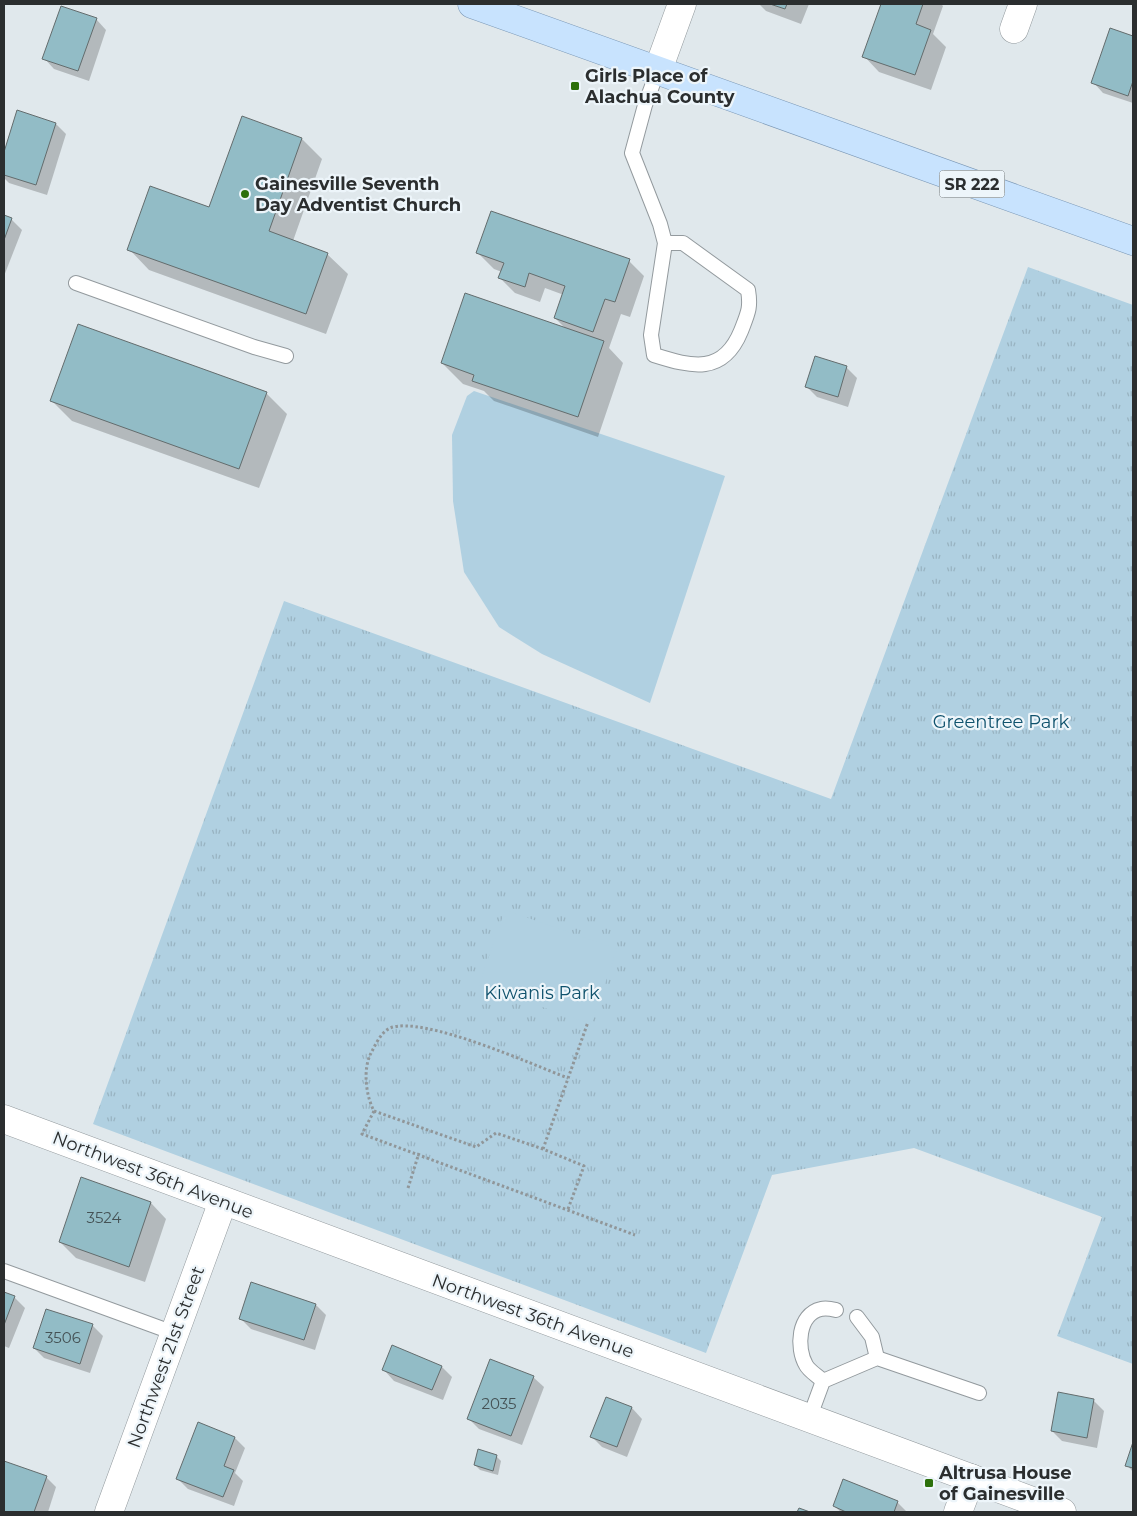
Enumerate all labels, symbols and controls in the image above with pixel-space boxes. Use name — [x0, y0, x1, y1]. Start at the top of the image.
place label: Girls Place of Alachua County — [584, 65, 735, 108]
marker: Girls Place of Alachua County — [569, 80, 581, 92]
road number: SR 222 — [940, 170, 1004, 198]
place label: Gainesville Seventh Day Adventist Church — [255, 173, 461, 216]
marker: Gainesville Seventh Day Adventist Church — [239, 188, 251, 200]
park label: Greentree Park — [933, 711, 1070, 733]
park label: Kiwanis Park — [484, 982, 600, 1004]
street label: Northwest 36th Avenue — [50, 1127, 257, 1224]
house number: 3524 — [87, 1208, 121, 1227]
street label: Northwest 21st Street — [123, 1263, 209, 1451]
street label: Northwest 36th Avenue — [429, 1269, 637, 1363]
house number: 3506 — [45, 1328, 81, 1347]
house number: 2035 — [481, 1394, 517, 1413]
place label: Altrusa House of Gainesville — [938, 1462, 1072, 1505]
marker: Altrusa House of Gainesville — [923, 1477, 935, 1489]

